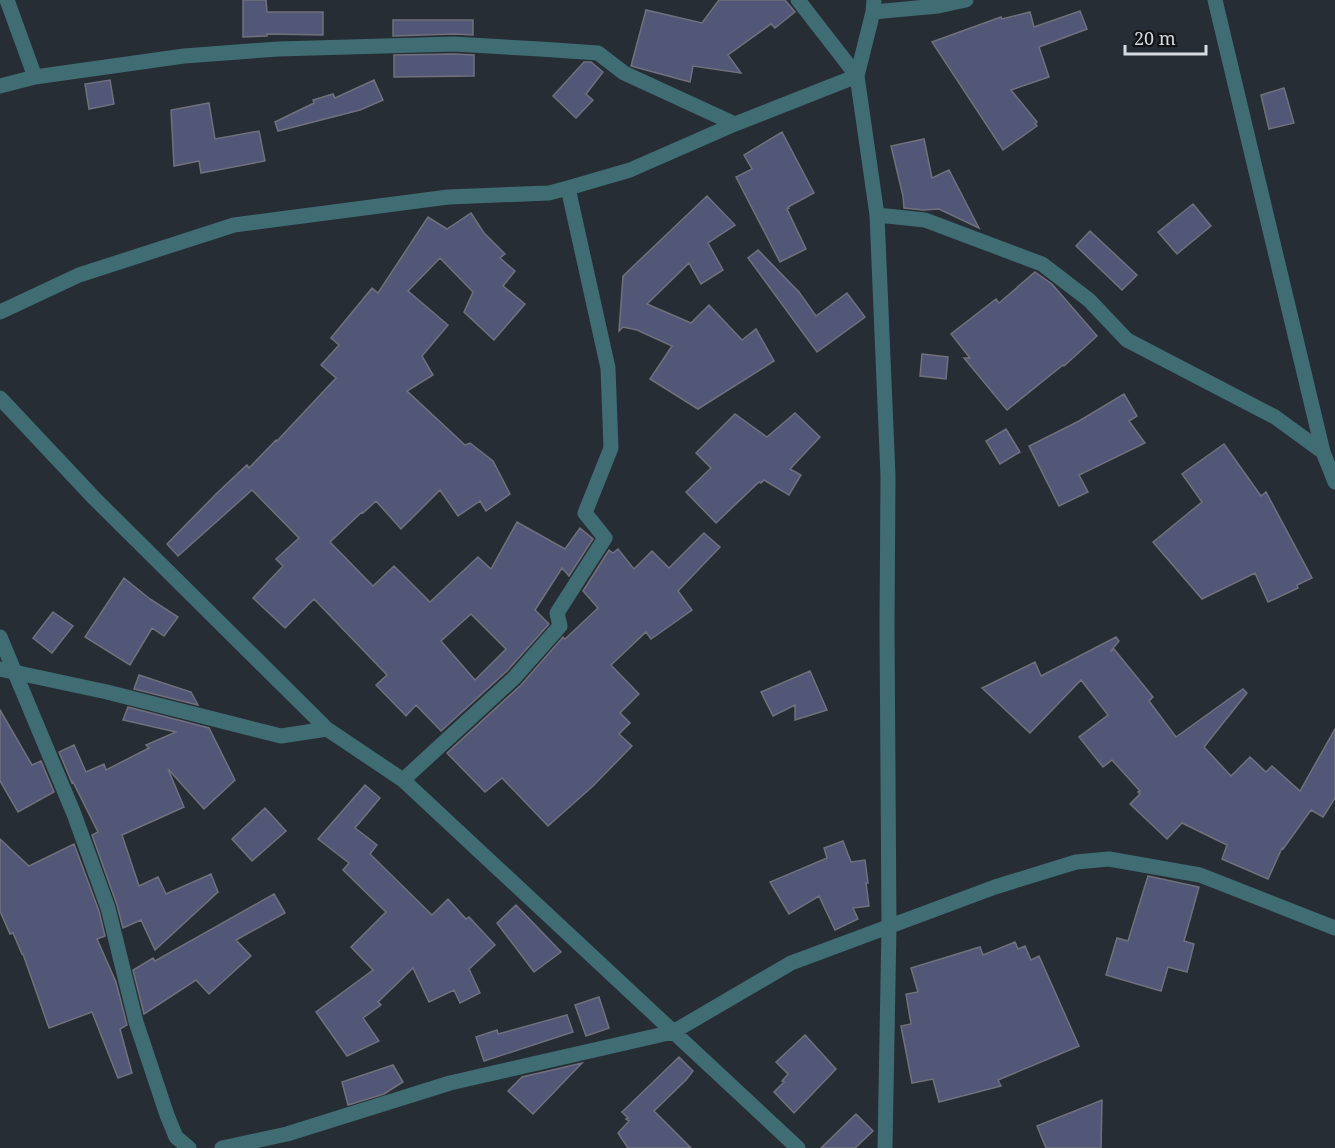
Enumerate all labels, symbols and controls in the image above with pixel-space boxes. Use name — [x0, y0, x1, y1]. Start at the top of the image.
scale bar — [1125, 18, 1206, 56]
text: 20 m — [1134, 26, 1176, 50]

